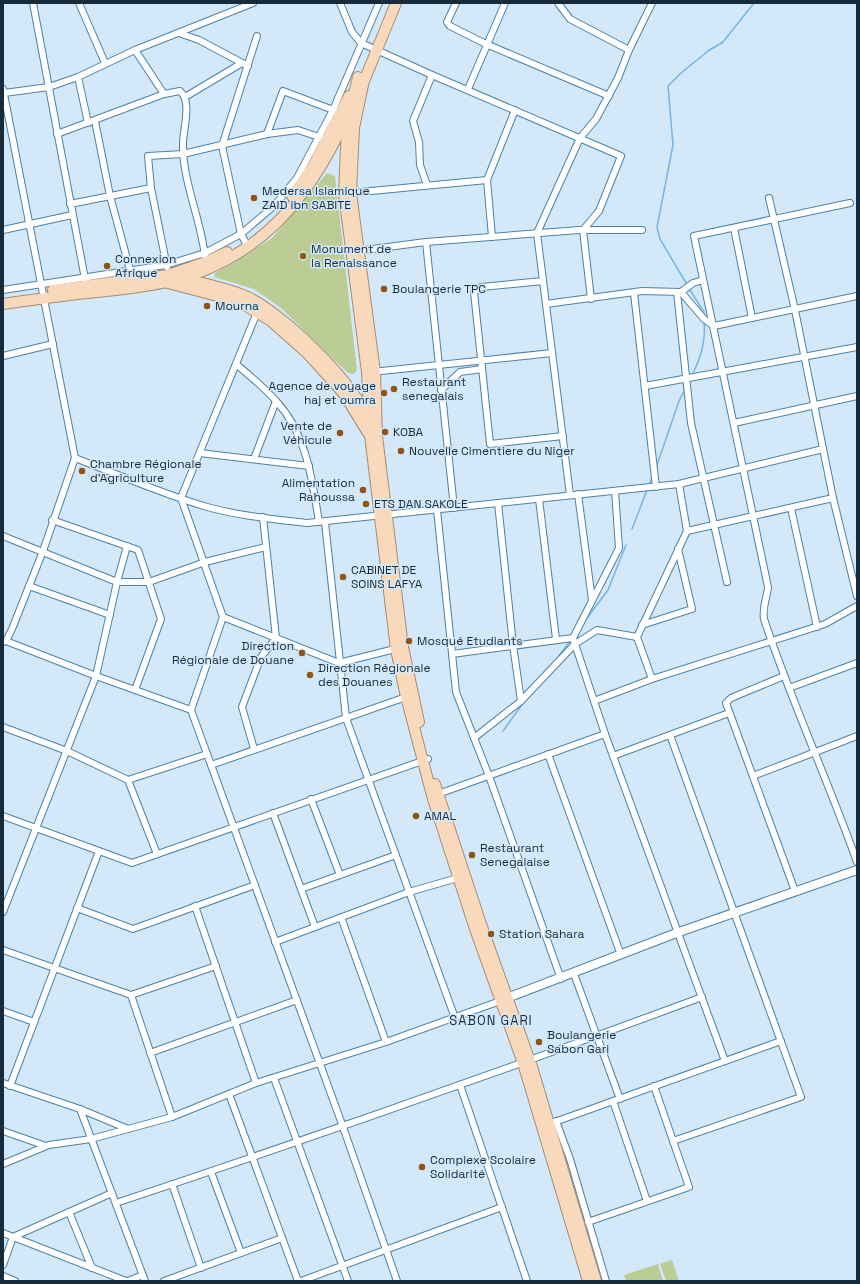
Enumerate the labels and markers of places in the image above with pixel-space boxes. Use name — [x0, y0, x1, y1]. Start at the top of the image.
place label: Medersa Islamique ZAID ibn SABITE — [262, 183, 370, 213]
marker: Medersa Islamique ZAID ibn SABITE — [249, 193, 259, 203]
place label: Monument de la Renaissance — [311, 241, 397, 271]
place label: Connexion Afrique — [115, 251, 176, 281]
marker: Monument de la Renaissance — [298, 251, 308, 261]
marker: Connexion Afrique — [102, 261, 112, 271]
place label: Boulangerie TPC — [392, 281, 486, 297]
marker: Boulangerie TPC — [379, 284, 389, 294]
place label: Mourna — [215, 298, 259, 314]
marker: Mourna — [202, 301, 212, 311]
place label: Restaurant senegalais — [402, 374, 466, 404]
place label: Agence de voyage haj et oumra — [268, 378, 376, 408]
marker: Restaurant senegalais — [389, 384, 399, 394]
marker: Agence de voyage haj et oumra — [379, 388, 389, 398]
place label: Vente de Véhicule — [280, 418, 332, 448]
place label: KOBA — [393, 424, 424, 440]
marker: KOBA — [380, 427, 390, 437]
marker: Vente de Véhicule — [335, 428, 345, 438]
place label: Nouvelle Cimentiere du Niger — [409, 443, 575, 459]
marker: Nouvelle Cimentiere du Niger — [396, 446, 406, 456]
place label: Chambre Régionale d'Agriculture — [90, 456, 202, 486]
marker: Chambre Régionale d'Agriculture — [77, 466, 87, 476]
place label: Alimentation Rahoussa — [282, 475, 355, 505]
marker: Alimentation Rahoussa — [358, 485, 368, 495]
place label: ETS DAN SAKOLE — [374, 496, 468, 512]
marker: ETS DAN SAKOLE — [361, 499, 371, 509]
place label: CABINET DE SOINS LAFYA — [351, 562, 423, 592]
marker: CABINET DE SOINS LAFYA — [338, 572, 348, 582]
place label: Mosqué Etudiants — [417, 633, 523, 649]
marker: Mosqué Etudiants — [404, 636, 414, 646]
place label: Direction Régionale de Douane — [172, 638, 294, 668]
marker: Direction Régionale de Douane — [297, 648, 307, 658]
place label: Direction Régionale des Douanes — [318, 660, 431, 690]
marker: Direction Régionale des Douanes — [305, 670, 315, 680]
place label: AMAL — [424, 808, 457, 824]
marker: AMAL — [411, 811, 421, 821]
place label: Restaurant Senegalaise — [480, 840, 550, 870]
marker: Restaurant Senegalaise — [467, 850, 477, 860]
place label: Station Sahara — [499, 926, 585, 942]
marker: Station Sahara — [486, 929, 496, 939]
place label: Boulangerie Sabon Gari — [547, 1027, 616, 1057]
marker: Boulangerie Sabon Gari — [534, 1037, 544, 1047]
place label: Complexe Scolaire Solidarité — [430, 1152, 536, 1182]
marker: Complexe Scolaire Solidarité — [417, 1162, 427, 1172]

